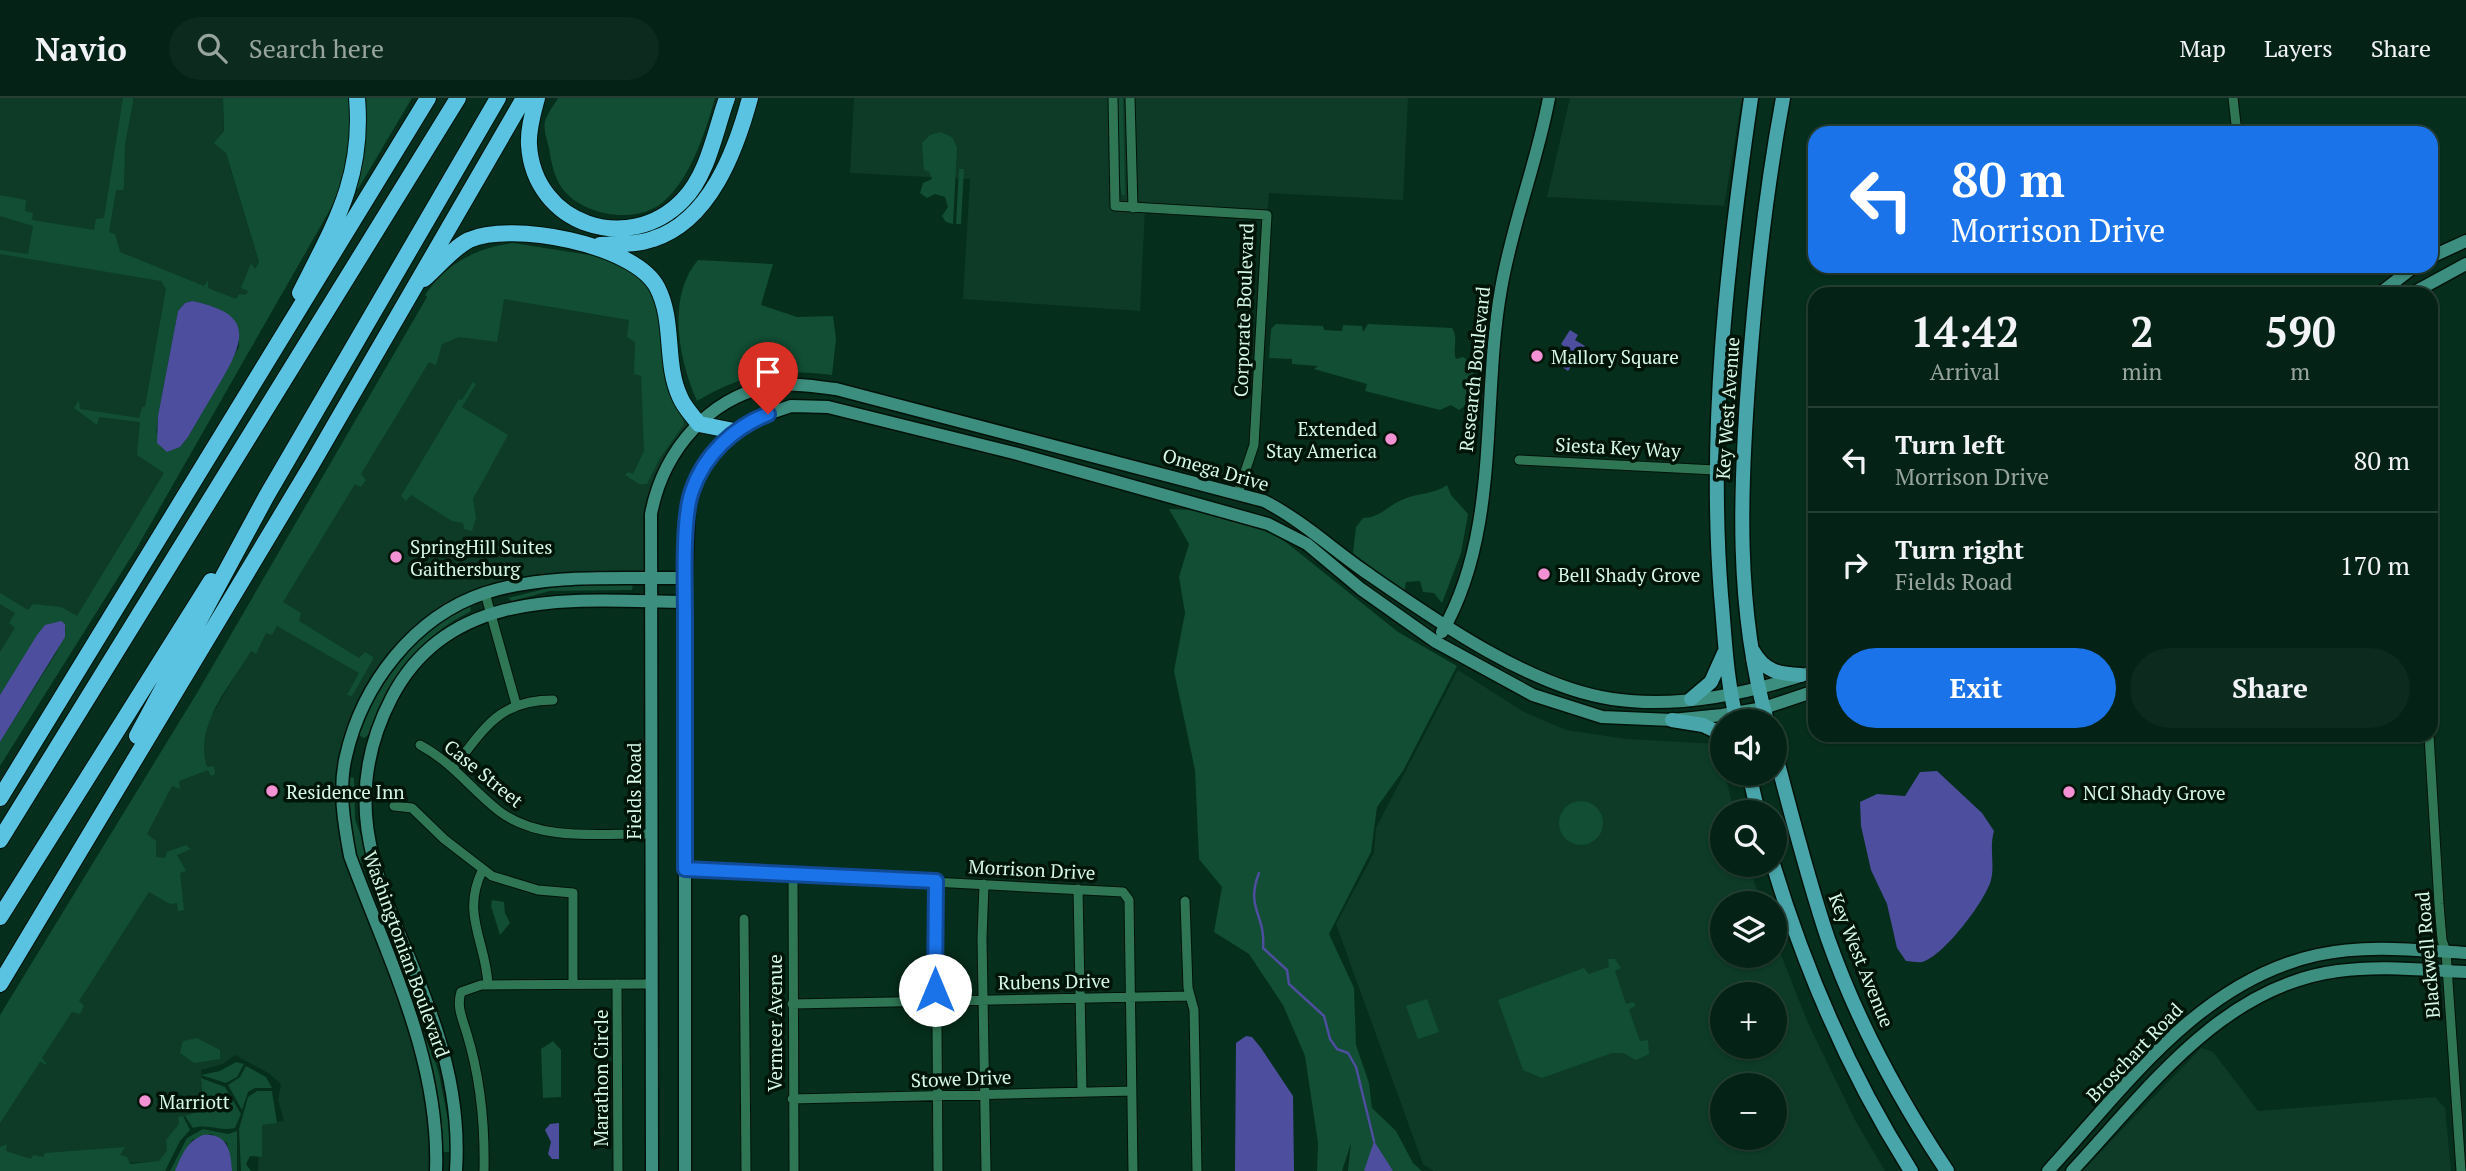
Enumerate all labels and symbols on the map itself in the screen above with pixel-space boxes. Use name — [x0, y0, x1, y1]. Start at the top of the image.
street label: Corporate Boulevard — [1227, 222, 1259, 397]
street label: Research Boulevard — [1453, 285, 1495, 453]
street label: Key West Avenue — [1710, 336, 1744, 480]
pin — [738, 342, 798, 414]
place label: Mallory Square — [1551, 344, 1679, 369]
marker: Mallory Square — [1529, 348, 1545, 364]
place label: Extended Stay America — [1266, 416, 1377, 463]
marker: Extended Stay America — [1383, 431, 1399, 447]
street label: Siesta Key Way — [1555, 431, 1682, 463]
street label: Omega Drive — [1160, 442, 1272, 496]
place label: SpringHill Suites Gaithersburg — [410, 534, 552, 581]
marker: SpringHill Suites Gaithersburg — [388, 549, 404, 565]
place label: Bell Shady Grove — [1558, 562, 1700, 587]
marker: Bell Shady Grove — [1536, 566, 1552, 582]
street label: Case Street — [439, 733, 529, 813]
street label: Fields Road — [621, 742, 646, 840]
place label: Residence Inn — [286, 779, 405, 804]
place label: NCI Shady Grove — [2083, 780, 2226, 805]
marker: Residence Inn — [264, 783, 280, 799]
marker: NCI Shady Grove — [2061, 784, 2077, 800]
street label: Washingtonian Boulevard — [358, 847, 456, 1061]
street label: Morrison Drive — [968, 853, 1096, 885]
street label: Key West Avenue — [1824, 889, 1900, 1031]
street label: Blackwell Road — [2409, 890, 2445, 1019]
position arrow — [898, 953, 972, 1027]
street label: Vermeer Avenue — [762, 954, 787, 1092]
street label: Rubens Drive — [998, 968, 1110, 994]
street label: Broschart Road — [2080, 997, 2188, 1107]
street label: Marathon Circle — [588, 1010, 613, 1146]
street label: Stowe Drive — [910, 1064, 1012, 1092]
place label: Marriott — [159, 1089, 230, 1114]
marker: Marriott — [137, 1093, 153, 1109]

